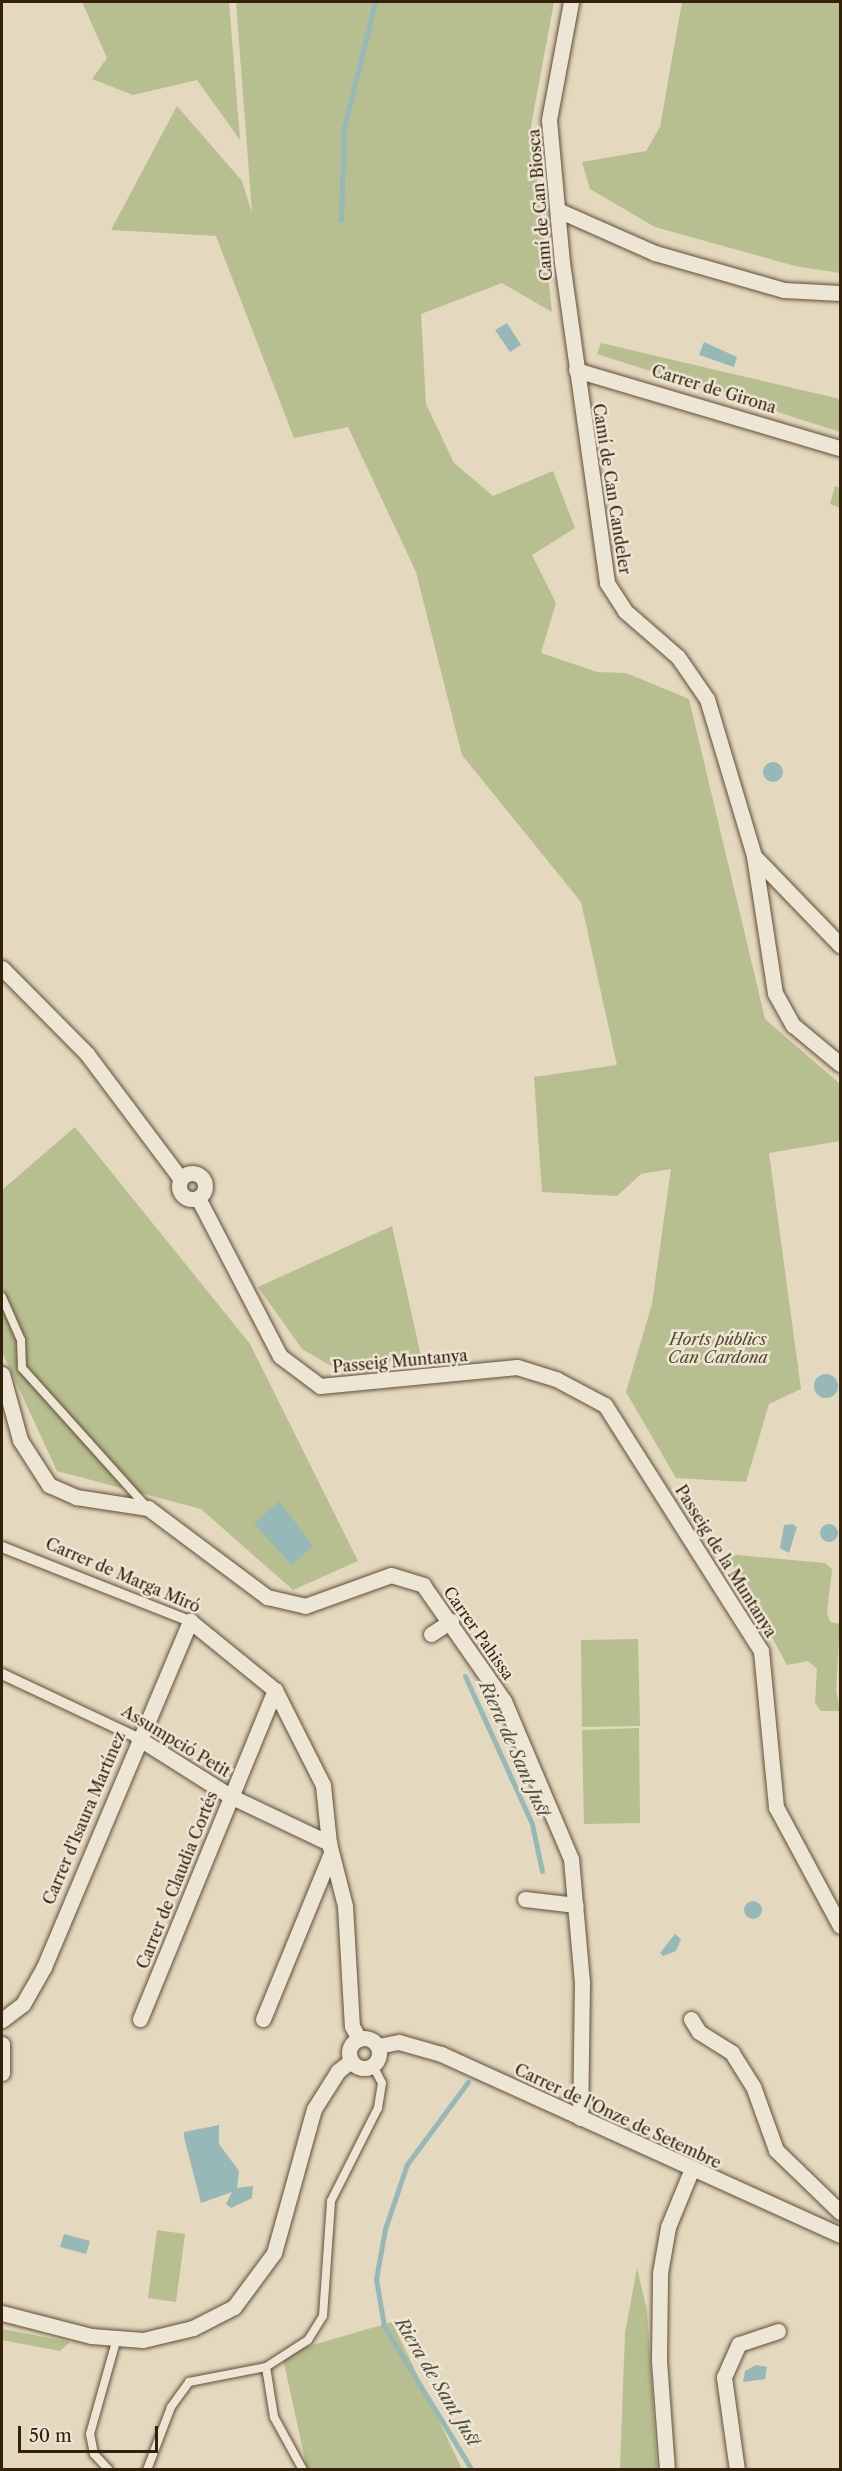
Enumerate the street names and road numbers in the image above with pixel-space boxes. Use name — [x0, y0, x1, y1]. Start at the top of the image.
street label: Camí de Can Biosca — [524, 128, 556, 282]
street label: Carrer de Girona — [649, 361, 779, 417]
street label: Camí de Can Candeler — [589, 402, 635, 576]
street label: Passeig Muntanya — [332, 1346, 468, 1376]
street label: Passeig de la Muntanya — [671, 1481, 781, 1641]
street label: Carrer de Marga Miró — [43, 1534, 203, 1616]
street label: Carrer Pahissa — [440, 1582, 518, 1684]
street label: Assumpció Petit — [118, 1701, 234, 1781]
street label: Carrer d'Isaura Martínez — [39, 1728, 129, 1908]
street label: Carrer de Claudia Cortés — [132, 1788, 222, 1972]
street label: Carrer de l'Onze de Setembre — [511, 2060, 725, 2172]

